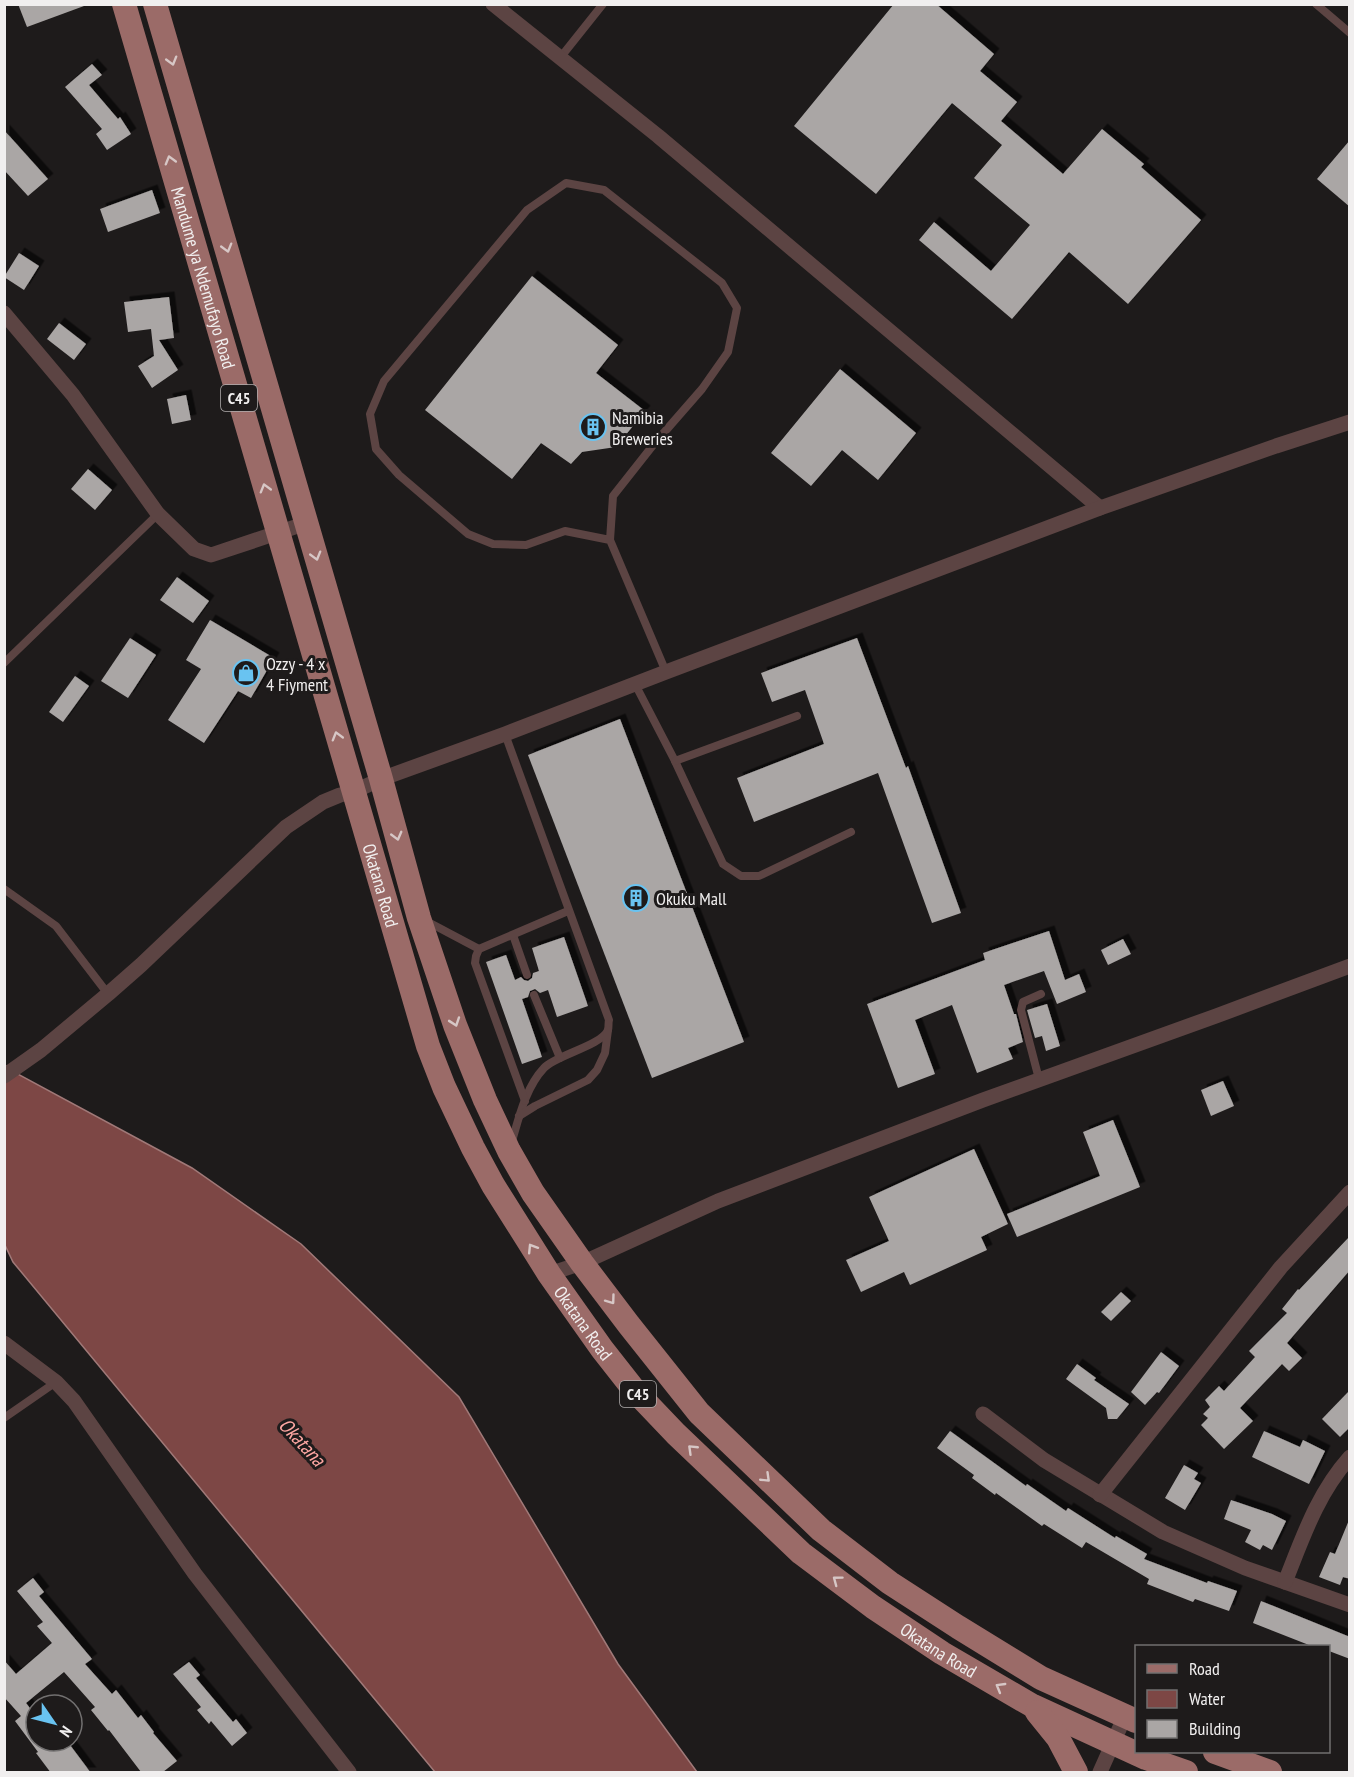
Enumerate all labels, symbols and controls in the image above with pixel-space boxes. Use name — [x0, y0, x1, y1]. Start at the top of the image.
one-way arrow — [165, 55, 177, 66]
one-way arrow — [165, 155, 177, 166]
street label: Mandume ya Ndemufayo Road — [166, 184, 241, 371]
one-way arrow — [219, 243, 232, 253]
road number: C45 — [221, 385, 257, 411]
place label: Namibia Breweries — [612, 406, 673, 450]
building icon: Namibia Breweries — [578, 412, 608, 442]
one-way arrow — [260, 484, 272, 494]
one-way arrow — [309, 550, 321, 561]
place label: Ozzy - 4 x 4 Fiyment — [266, 652, 328, 696]
shop icon: Ozzy - 4 x 4 Fiyment — [231, 658, 261, 688]
one-way arrow — [332, 731, 344, 742]
one-way arrow — [390, 830, 402, 840]
street label: Okatana Road — [358, 841, 404, 930]
building icon: Okuku Mall — [621, 883, 651, 913]
place label: Okuku Mall — [656, 887, 727, 910]
one-way arrow — [447, 1016, 460, 1027]
one-way arrow — [528, 1244, 540, 1254]
street label: Okatana Road — [549, 1281, 618, 1365]
one-way arrow — [603, 1294, 614, 1305]
road number: C45 — [620, 1381, 656, 1407]
water label: Okatana — [273, 1412, 332, 1472]
one-way arrow — [689, 1446, 700, 1457]
one-way arrow — [760, 1471, 770, 1482]
one-way arrow — [832, 1576, 843, 1587]
street label: Okatana Road — [896, 1617, 981, 1682]
legend — [1135, 1645, 1330, 1753]
text: Road — [1189, 1657, 1220, 1680]
one-way arrow — [996, 1682, 1006, 1694]
text: Water — [1189, 1687, 1225, 1710]
north arrow — [24, 1693, 84, 1753]
text: Building — [1189, 1717, 1241, 1740]
text: N — [56, 1722, 77, 1741]

